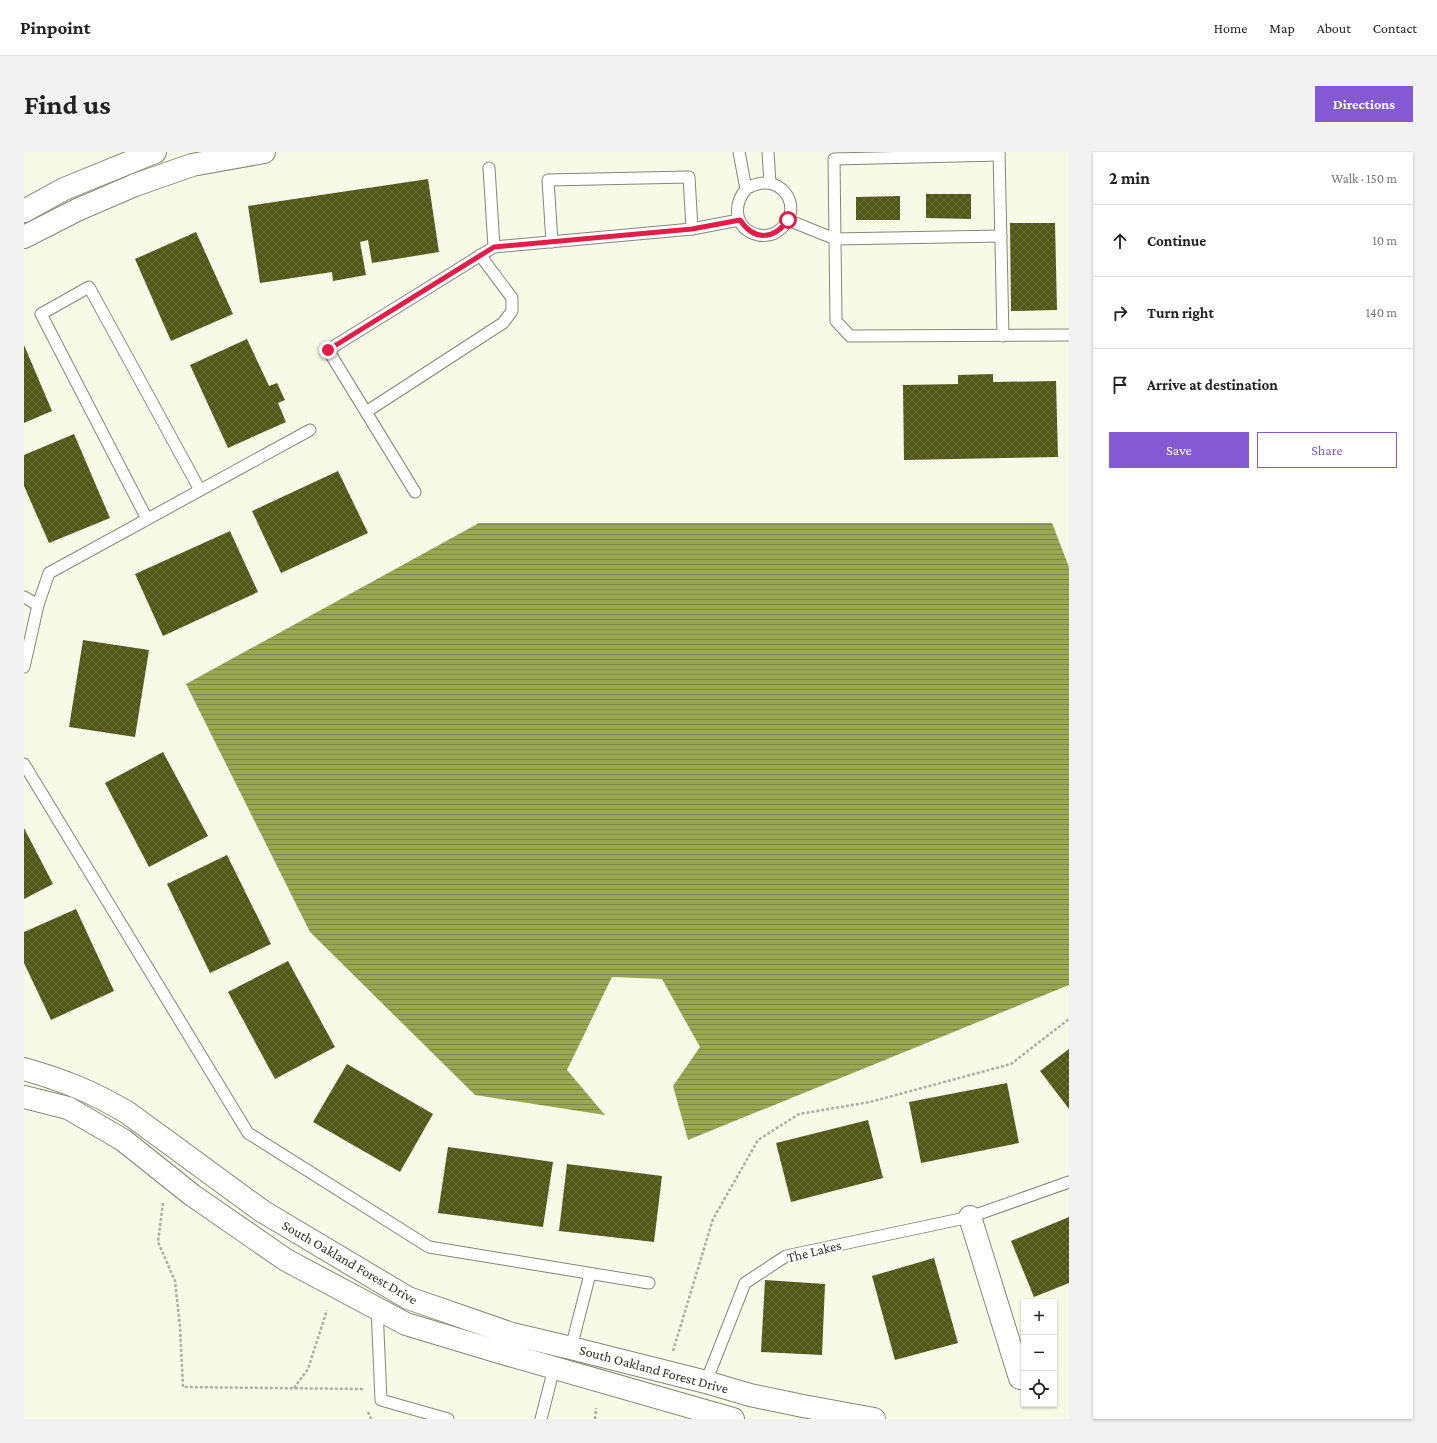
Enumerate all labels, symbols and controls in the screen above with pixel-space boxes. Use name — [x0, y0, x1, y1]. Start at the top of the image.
text: Pinpoint — [20, 17, 91, 38]
text: Home — [1214, 20, 1247, 36]
text: Map — [1269, 20, 1295, 36]
text: About — [1317, 20, 1351, 36]
text: Contact — [1373, 20, 1417, 36]
button: Directions — [1315, 86, 1413, 122]
text: Find us — [24, 89, 111, 120]
text: 2 min — [1109, 169, 1150, 188]
text: Walk · 150 m — [1331, 171, 1397, 186]
route start — [779, 211, 797, 229]
icon: ahead — [1109, 230, 1131, 252]
text: Continue — [1147, 233, 1206, 249]
text: 10 m — [1372, 233, 1397, 248]
icon: right — [1109, 302, 1131, 324]
text: Turn right — [1147, 305, 1214, 321]
text: 140 m — [1366, 305, 1397, 320]
route end — [319, 341, 337, 359]
icon: arrive — [1109, 374, 1131, 396]
text: Arrive at destination — [1147, 377, 1278, 393]
button: Save — [1109, 432, 1249, 468]
button: Share — [1257, 432, 1397, 468]
street label: South Oakland Forest Drive — [280, 1217, 420, 1307]
street label: The Lakes — [785, 1237, 843, 1265]
map controls — [1021, 1299, 1057, 1407]
button: + — [1021, 1299, 1057, 1335]
button: − — [1021, 1335, 1057, 1371]
street label: South Oakland Forest Drive — [578, 1341, 730, 1397]
button: locate — [1021, 1371, 1057, 1407]

